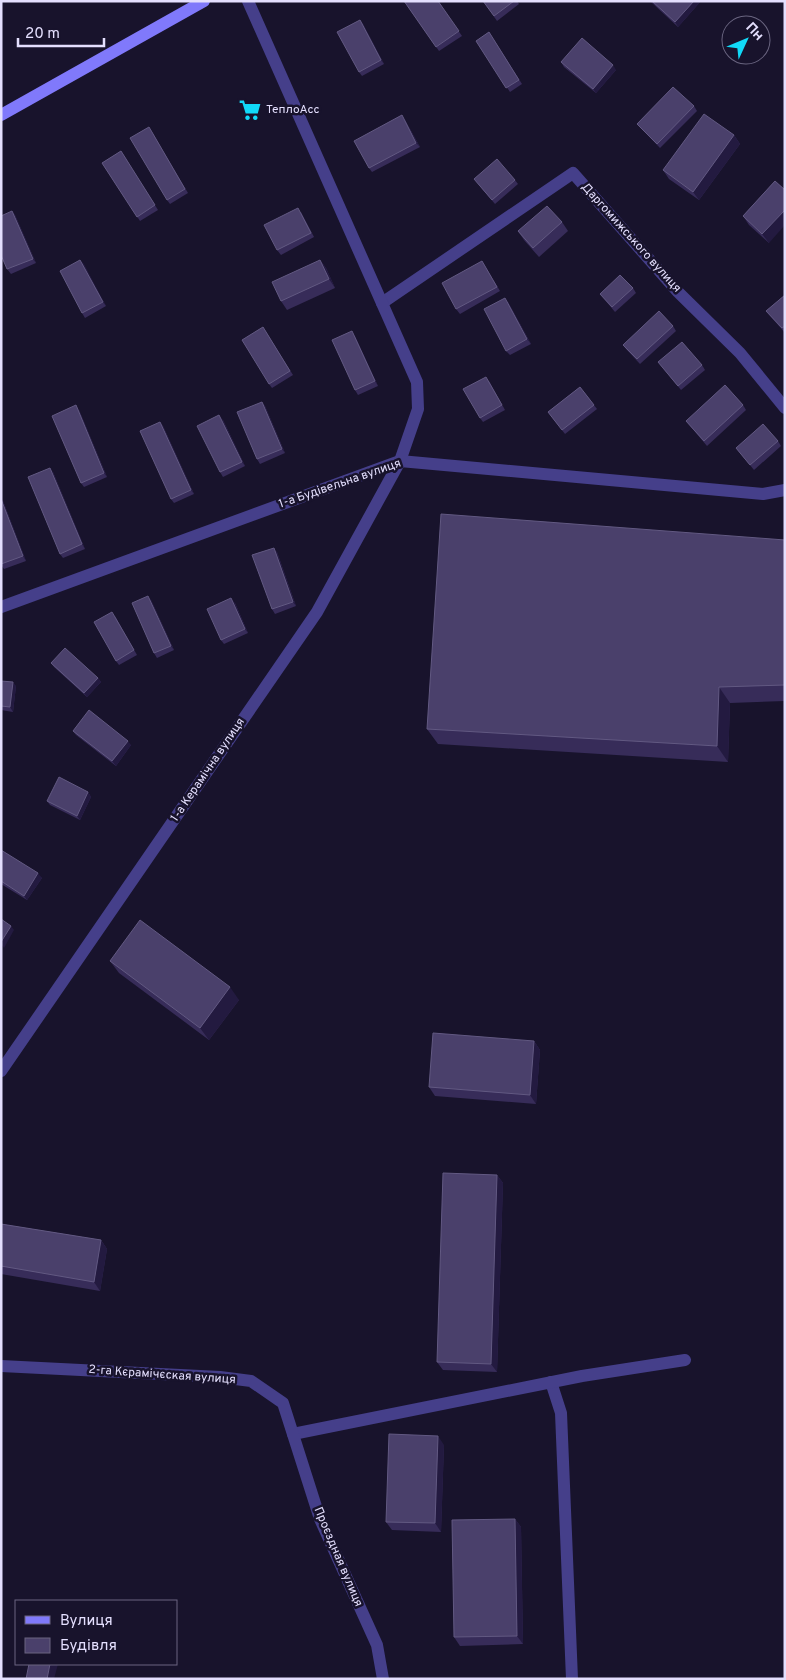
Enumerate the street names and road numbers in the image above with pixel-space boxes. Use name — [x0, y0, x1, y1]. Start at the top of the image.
street label: Даргомижського вулиця — [577, 180, 685, 296]
street label: 1-а Будівельна вулиця — [277, 456, 403, 512]
street label: 1-а Керамічна вулиця — [167, 715, 249, 825]
street label: 2-га Кєрамічєская вулиця — [88, 1362, 236, 1388]
street label: Проєздная вулиця — [310, 1505, 366, 1609]

